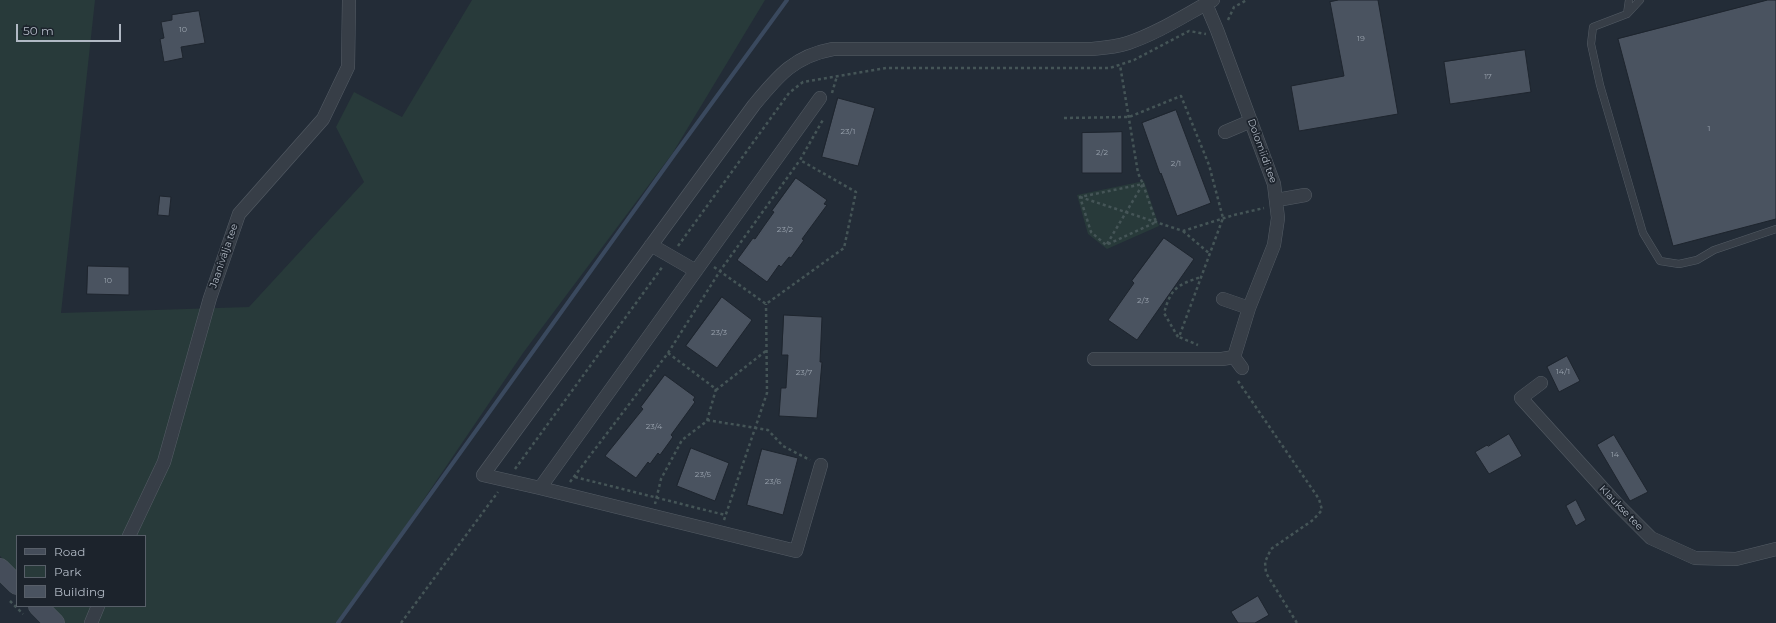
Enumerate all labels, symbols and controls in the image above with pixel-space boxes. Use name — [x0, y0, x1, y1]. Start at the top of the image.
scale bar — [18, 16, 123, 42]
text: 50 m — [23, 23, 54, 38]
house number: 10 — [179, 25, 187, 35]
house number: 19 — [1357, 34, 1365, 44]
house number: 17 — [1484, 72, 1492, 82]
street label: Dolomiidi tee — [1245, 117, 1279, 185]
house number: 1 — [1708, 124, 1710, 134]
house number: 23/1 — [841, 127, 855, 137]
house number: 2/2 — [1096, 148, 1108, 158]
house number: 2/1 — [1171, 159, 1181, 169]
street label: Jaanivälja tee — [207, 222, 241, 290]
house number: 23/2 — [777, 225, 793, 235]
house number: 10 — [104, 276, 112, 286]
house number: 2/3 — [1137, 296, 1149, 306]
house number: 23/3 — [711, 328, 727, 338]
house number: 14/1 — [1556, 367, 1570, 377]
house number: 23/7 — [796, 368, 812, 378]
house number: 23/4 — [646, 422, 662, 432]
house number: 14 — [1611, 450, 1619, 460]
house number: 23/5 — [695, 470, 711, 480]
house number: 23/6 — [765, 477, 781, 487]
street label: Klaukse tee — [1597, 483, 1645, 533]
legend — [16, 535, 146, 607]
text: Road — [54, 544, 85, 559]
text: Park — [54, 564, 81, 579]
text: Building — [54, 584, 105, 599]

